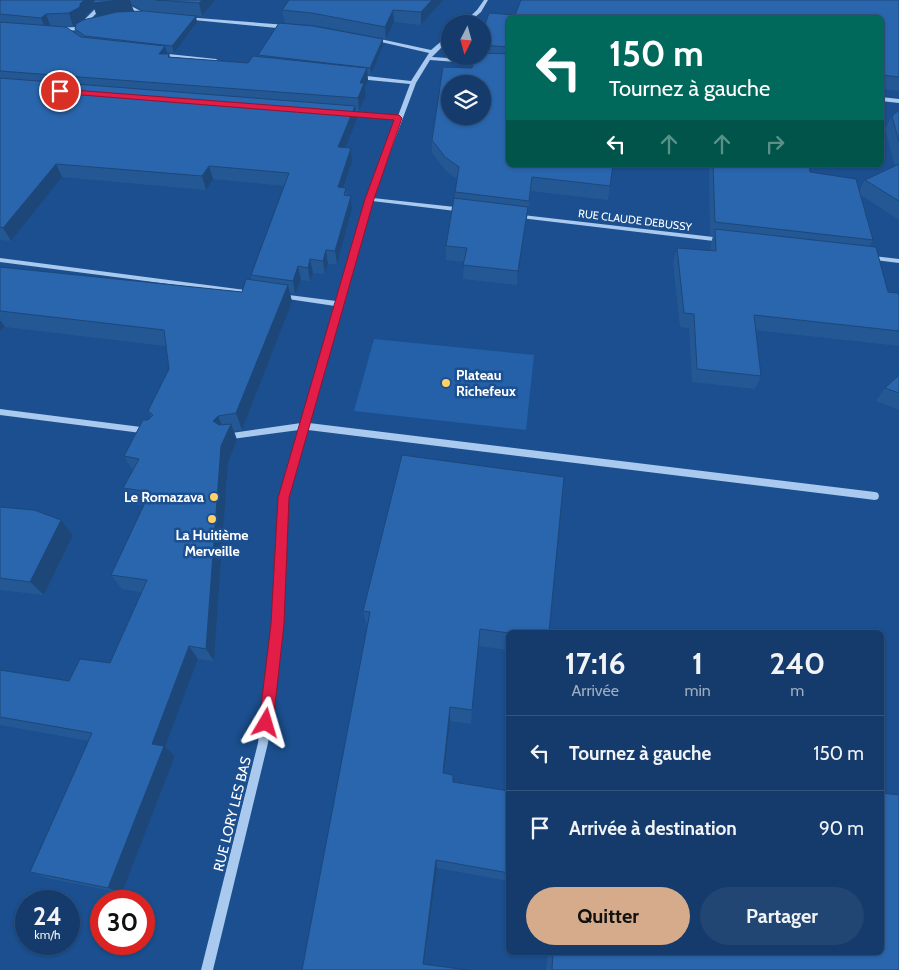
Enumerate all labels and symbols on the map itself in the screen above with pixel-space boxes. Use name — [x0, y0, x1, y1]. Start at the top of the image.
north arrow — [441, 15, 491, 65]
pin — [39, 70, 81, 112]
street label: RUE CLAUDE DEBUSSY — [577, 206, 693, 234]
place label: Plateau Richefeux — [456, 366, 516, 400]
marker: Plateau Richefeux — [440, 377, 452, 389]
place label: Le Romazava — [124, 488, 204, 506]
marker: Le Romazava — [208, 491, 220, 503]
marker: La Huitième Merveille — [206, 513, 218, 525]
place label: La Huitième Merveille — [175, 526, 249, 560]
position arrow — [239, 696, 291, 748]
street label: RUE LORY LES BAS — [209, 755, 255, 873]
speed limit sign: 30 — [90, 890, 155, 955]

